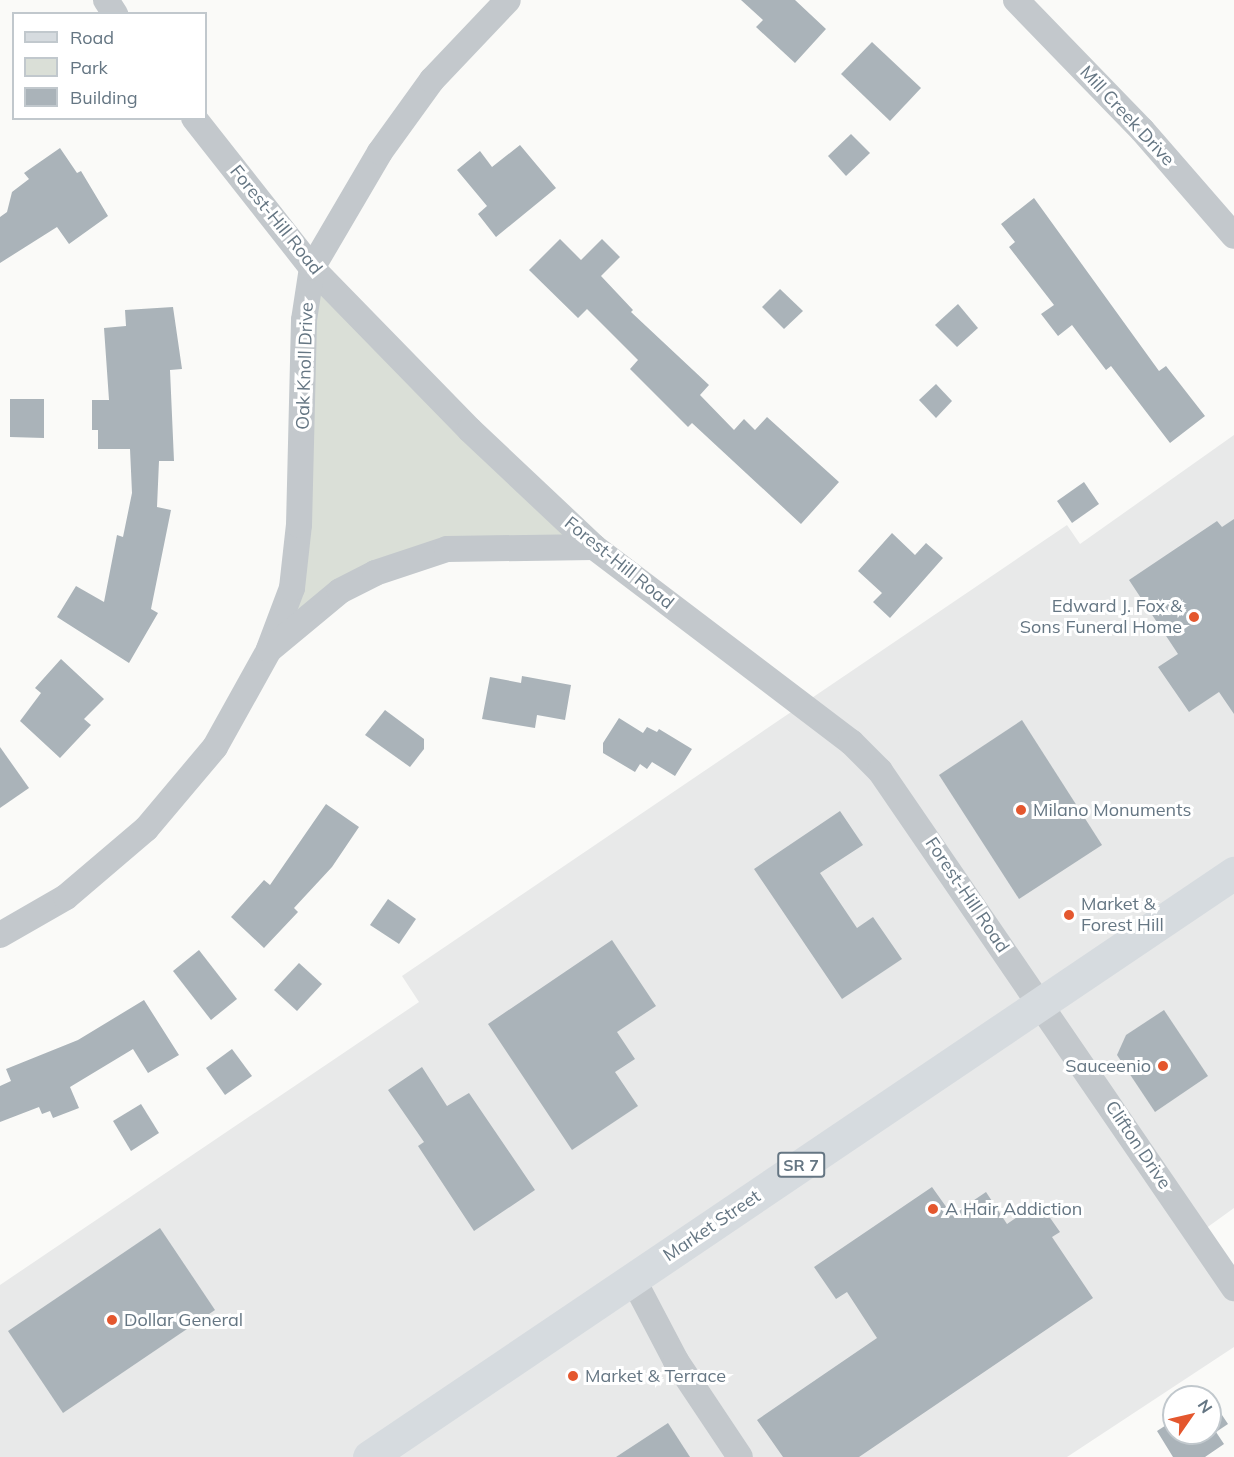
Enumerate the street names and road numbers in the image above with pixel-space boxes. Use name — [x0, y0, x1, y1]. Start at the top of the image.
street label: Mill Creek Drive — [1075, 62, 1179, 170]
street label: Forest-Hill Road — [225, 161, 327, 279]
street label: Oak Knoll Drive — [292, 302, 318, 430]
street label: Forest-Hill Road — [560, 512, 678, 614]
street label: Forest-Hill Road — [920, 833, 1014, 957]
street label: Clifton Drive — [1101, 1097, 1175, 1193]
road number: SR 7 — [777, 1152, 825, 1178]
street label: Market Street — [659, 1186, 765, 1266]

